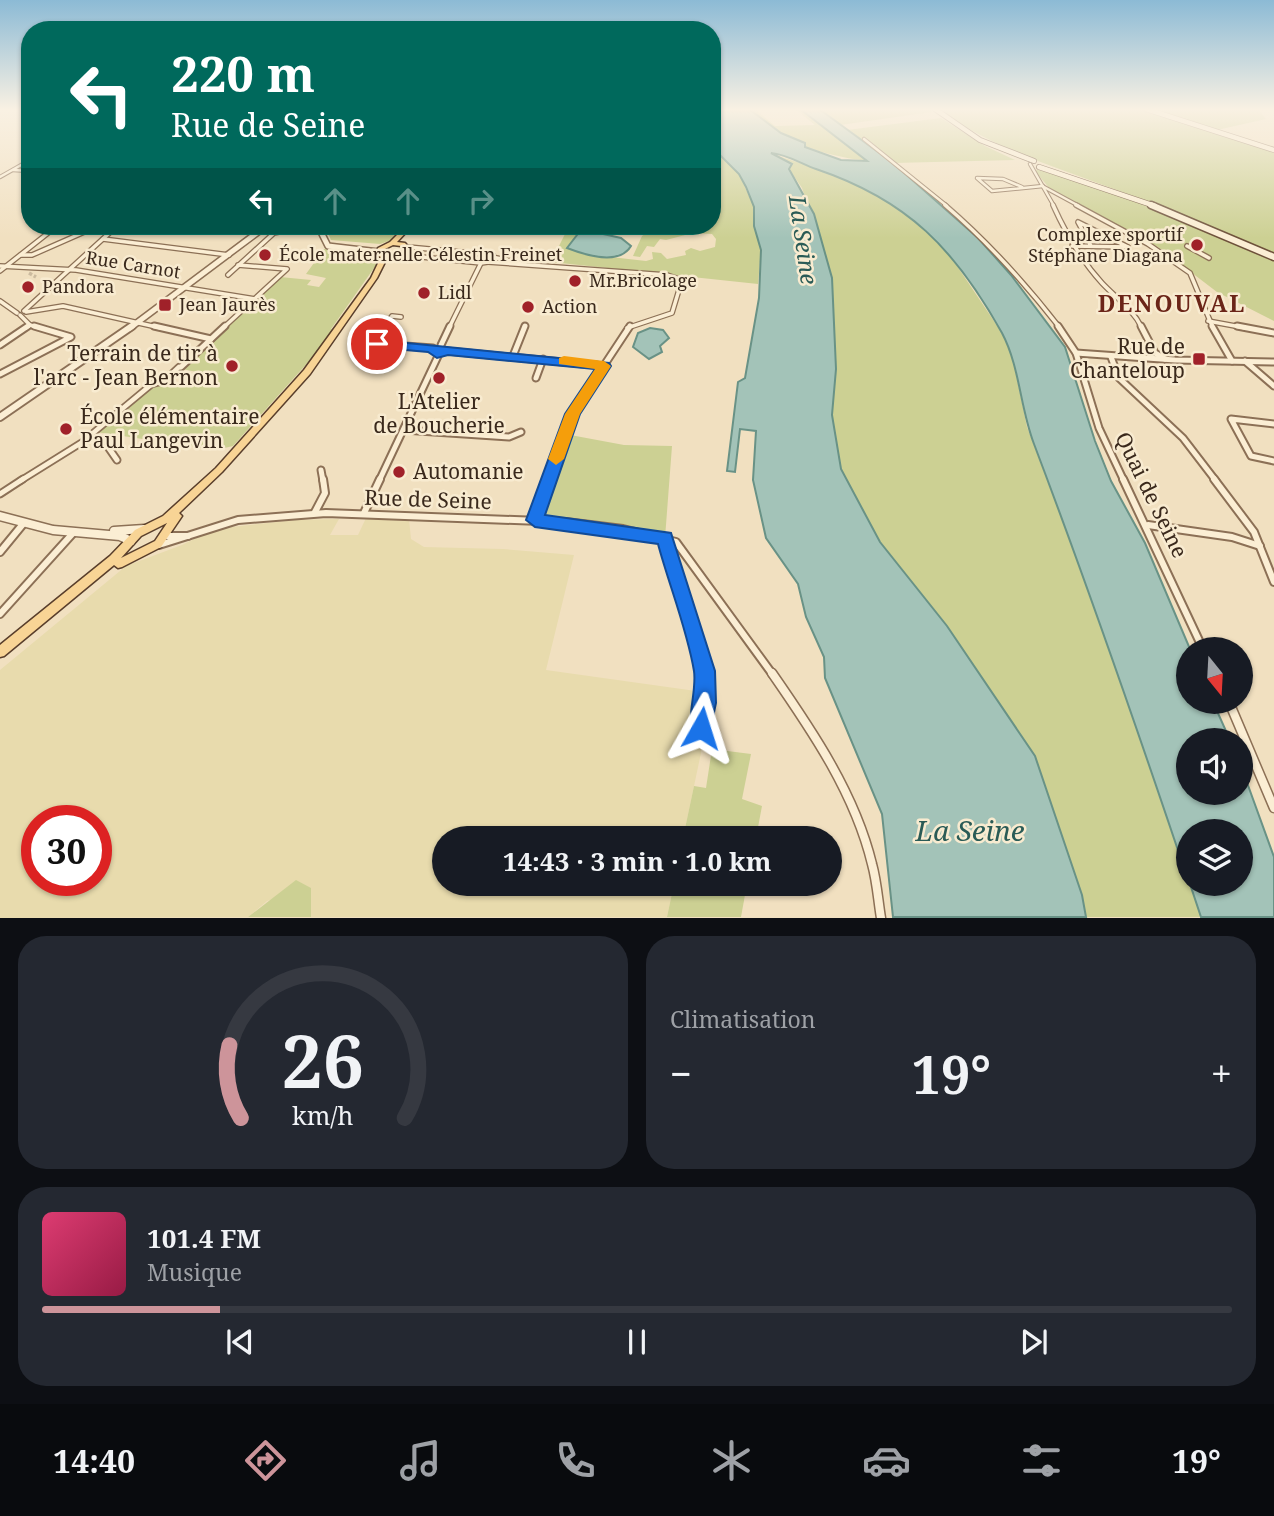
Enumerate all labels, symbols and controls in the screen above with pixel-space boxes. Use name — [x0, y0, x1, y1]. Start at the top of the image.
text: 220 m — [171, 40, 315, 106]
icon: left — [56, 49, 147, 140]
text: Rue de Seine — [171, 103, 365, 146]
icon: left — [243, 182, 281, 220]
icon: ahead — [316, 182, 354, 220]
icon: ahead — [389, 182, 427, 220]
icon: right — [462, 182, 500, 220]
water label: La Seine — [782, 192, 826, 286]
place label: Complexe sportif Stéphane Diagana — [1028, 222, 1184, 267]
marker: Complexe sportif Stéphane Diagana — [1189, 237, 1205, 253]
place label: École maternelle Célestin Freinet — [279, 242, 562, 266]
street label: Rue Carnot — [84, 245, 182, 283]
marker: École maternelle Célestin Freinet — [257, 247, 273, 263]
place label: Mr.Bricolage — [589, 268, 697, 292]
marker: Mr.Bricolage — [567, 273, 583, 289]
place label: Pandora — [42, 274, 114, 298]
marker: Pandora — [20, 279, 36, 295]
place label: Lidl — [438, 280, 472, 304]
marker: Lidl — [416, 285, 432, 301]
district label: DENOUVAL — [1098, 287, 1246, 319]
place label: Jean Jaurès — [178, 292, 276, 316]
place label: Action — [542, 294, 598, 318]
marker: Jean Jaurès — [157, 297, 173, 313]
marker: Action — [520, 299, 536, 315]
pin — [347, 314, 407, 374]
icon: arrive — [358, 325, 396, 363]
place label: Rue de Chanteloup — [1070, 332, 1185, 384]
place label: Terrain de tir à l'arc - Jean Bernon — [34, 339, 218, 391]
marker: Rue de Chanteloup — [1191, 351, 1207, 367]
marker: Terrain de tir à l'arc - Jean Bernon — [224, 358, 240, 374]
marker: L'Atelier de Boucherie — [431, 370, 447, 386]
place label: L'Atelier de Boucherie — [373, 387, 505, 439]
place label: École élémentaire Paul Langevin — [80, 402, 259, 454]
marker: École élémentaire Paul Langevin — [58, 421, 74, 437]
street label: Quai de Seine — [1109, 427, 1194, 562]
place label: Automanie — [413, 457, 523, 485]
marker: Automanie — [391, 464, 407, 480]
street label: Rue de Seine — [364, 483, 492, 515]
north arrow — [1176, 637, 1253, 714]
map controls — [1176, 637, 1253, 896]
position arrow — [664, 691, 738, 765]
button: sound — [1176, 728, 1253, 805]
speed limit sign: 30 — [21, 805, 112, 896]
water label: La Seine — [914, 811, 1025, 849]
button: layers — [1176, 819, 1253, 896]
text: 14:43 · 3 min · 1.0 km — [503, 843, 771, 879]
text: Climatisation — [670, 1003, 816, 1035]
text: 26 — [282, 1011, 364, 1110]
text: 19° — [912, 1038, 991, 1109]
text: − — [670, 1047, 692, 1099]
text: + — [1211, 1047, 1232, 1099]
text: km/h — [292, 1098, 354, 1132]
text: 101.4 FM — [147, 1220, 261, 1256]
text: Musique — [147, 1256, 242, 1288]
icon: previous — [221, 1323, 259, 1361]
icon: pause — [618, 1323, 656, 1361]
icon: next — [1015, 1323, 1053, 1361]
icon: directions — [241, 1436, 290, 1485]
icon: music — [396, 1436, 445, 1485]
icon: phone — [551, 1436, 600, 1485]
icon: climate — [707, 1436, 756, 1485]
icon: car — [862, 1436, 911, 1485]
icon: filters — [1017, 1436, 1066, 1485]
text: 14:40 — [53, 1439, 135, 1482]
text: 19° — [1172, 1439, 1221, 1482]

